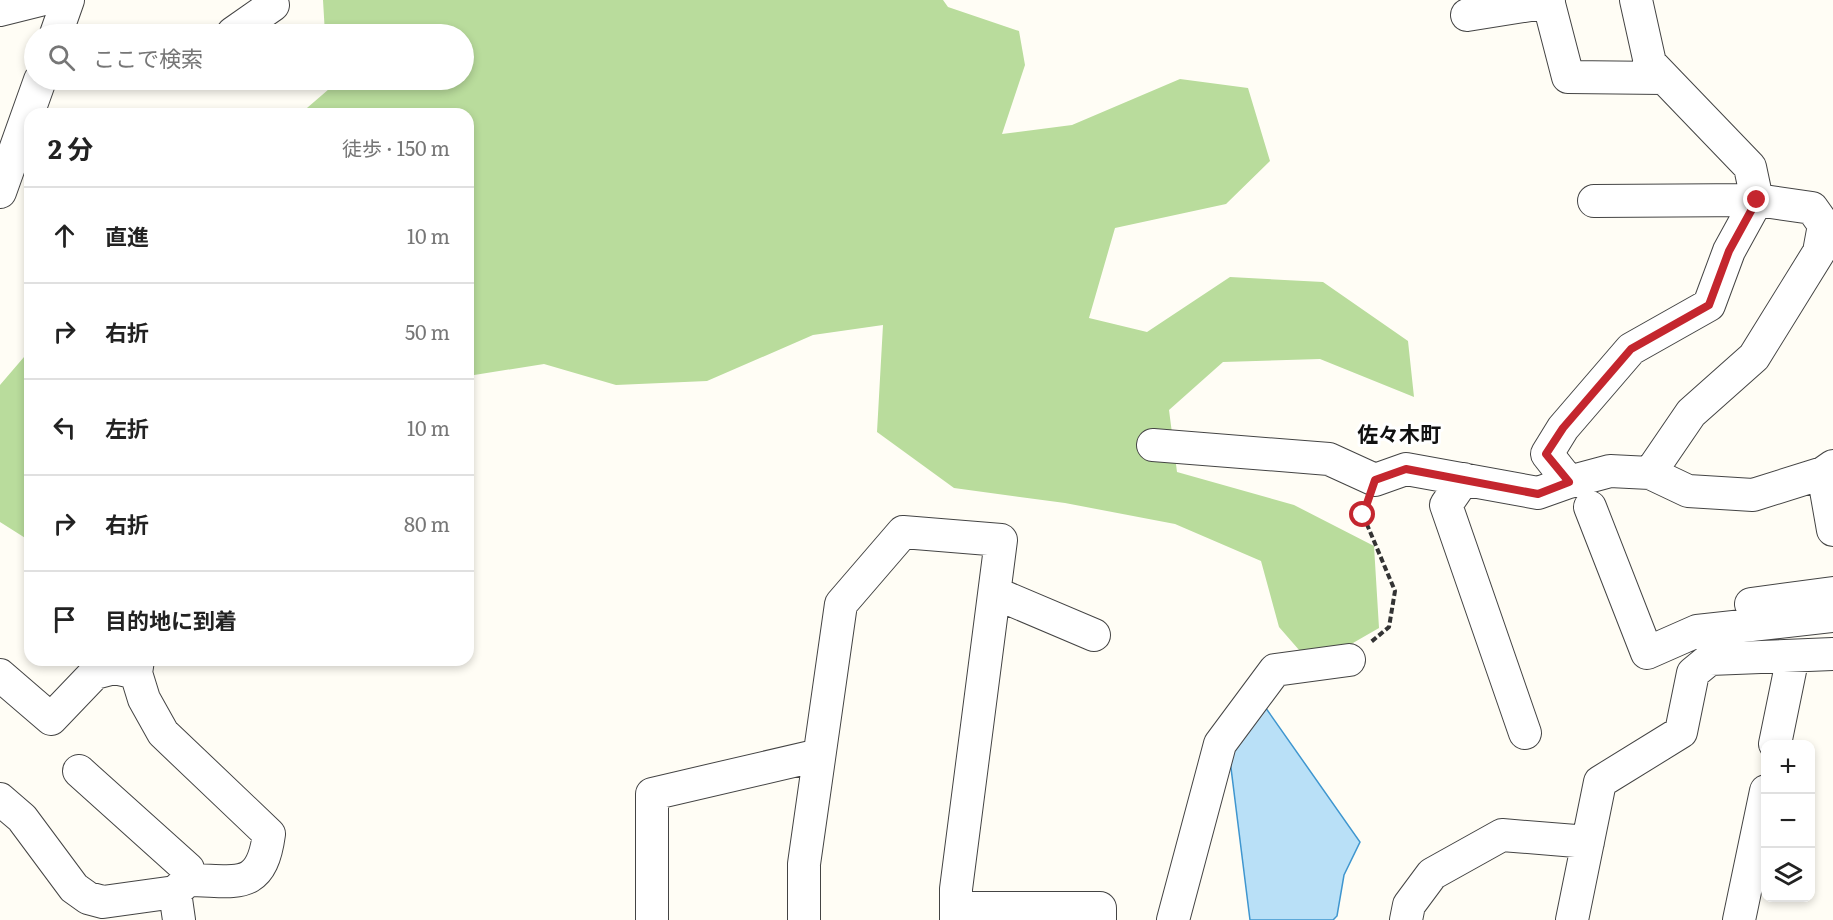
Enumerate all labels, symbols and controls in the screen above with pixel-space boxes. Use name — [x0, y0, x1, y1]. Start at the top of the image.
search box — [24, 24, 474, 90]
icon: search — [45, 41, 78, 74]
text: ここで検索 — [93, 41, 203, 74]
text: 2 分 — [48, 128, 93, 167]
text: 徒歩 · 150 m — [342, 132, 450, 162]
route end — [1743, 186, 1769, 212]
icon: ahead — [48, 219, 81, 252]
text: 直進 — [105, 219, 149, 252]
text: 10 m — [407, 220, 450, 250]
icon: right — [48, 315, 81, 348]
text: 右折 — [105, 315, 149, 348]
text: 50 m — [405, 316, 450, 346]
icon: left — [48, 411, 81, 444]
text: 左折 — [105, 411, 149, 444]
text: 10 m — [407, 412, 450, 442]
district label: 佐々木町 — [1357, 417, 1441, 448]
route start — [1349, 501, 1375, 527]
icon: right — [48, 507, 81, 540]
text: 右折 — [105, 507, 149, 540]
text: 80 m — [404, 508, 450, 538]
icon: arrive — [48, 603, 81, 636]
text: 目的地に到着 — [105, 603, 237, 636]
map controls — [1761, 740, 1815, 902]
button: + — [1761, 740, 1815, 794]
button: − — [1761, 794, 1815, 848]
button: layers — [1761, 848, 1815, 902]

